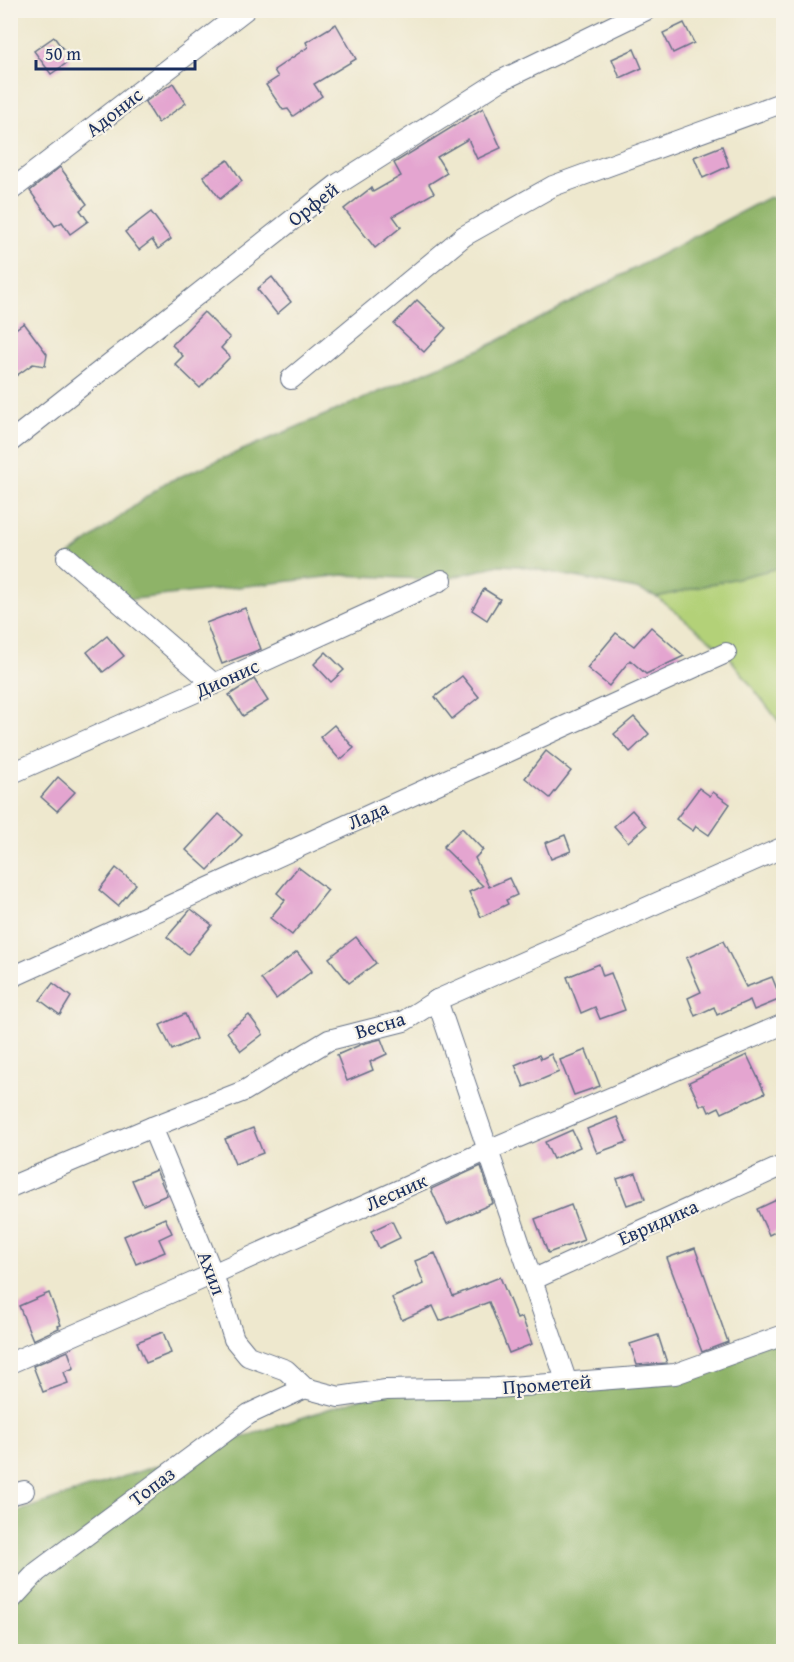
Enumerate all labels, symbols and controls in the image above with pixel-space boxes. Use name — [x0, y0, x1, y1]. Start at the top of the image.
scale bar — [36, 33, 195, 71]
text: 50 m — [45, 40, 81, 67]
street label: Адонис — [79, 80, 149, 143]
street label: Орфей — [281, 174, 344, 233]
street label: Дионис — [189, 651, 264, 705]
street label: Лада — [342, 792, 394, 836]
street label: Весна — [351, 1003, 409, 1046]
street label: Лесник — [360, 1165, 432, 1218]
street label: Евридика — [613, 1191, 703, 1252]
street label: Ахил — [191, 1247, 234, 1299]
street label: Прометей — [502, 1366, 592, 1401]
street label: Топаз — [123, 1459, 181, 1512]

